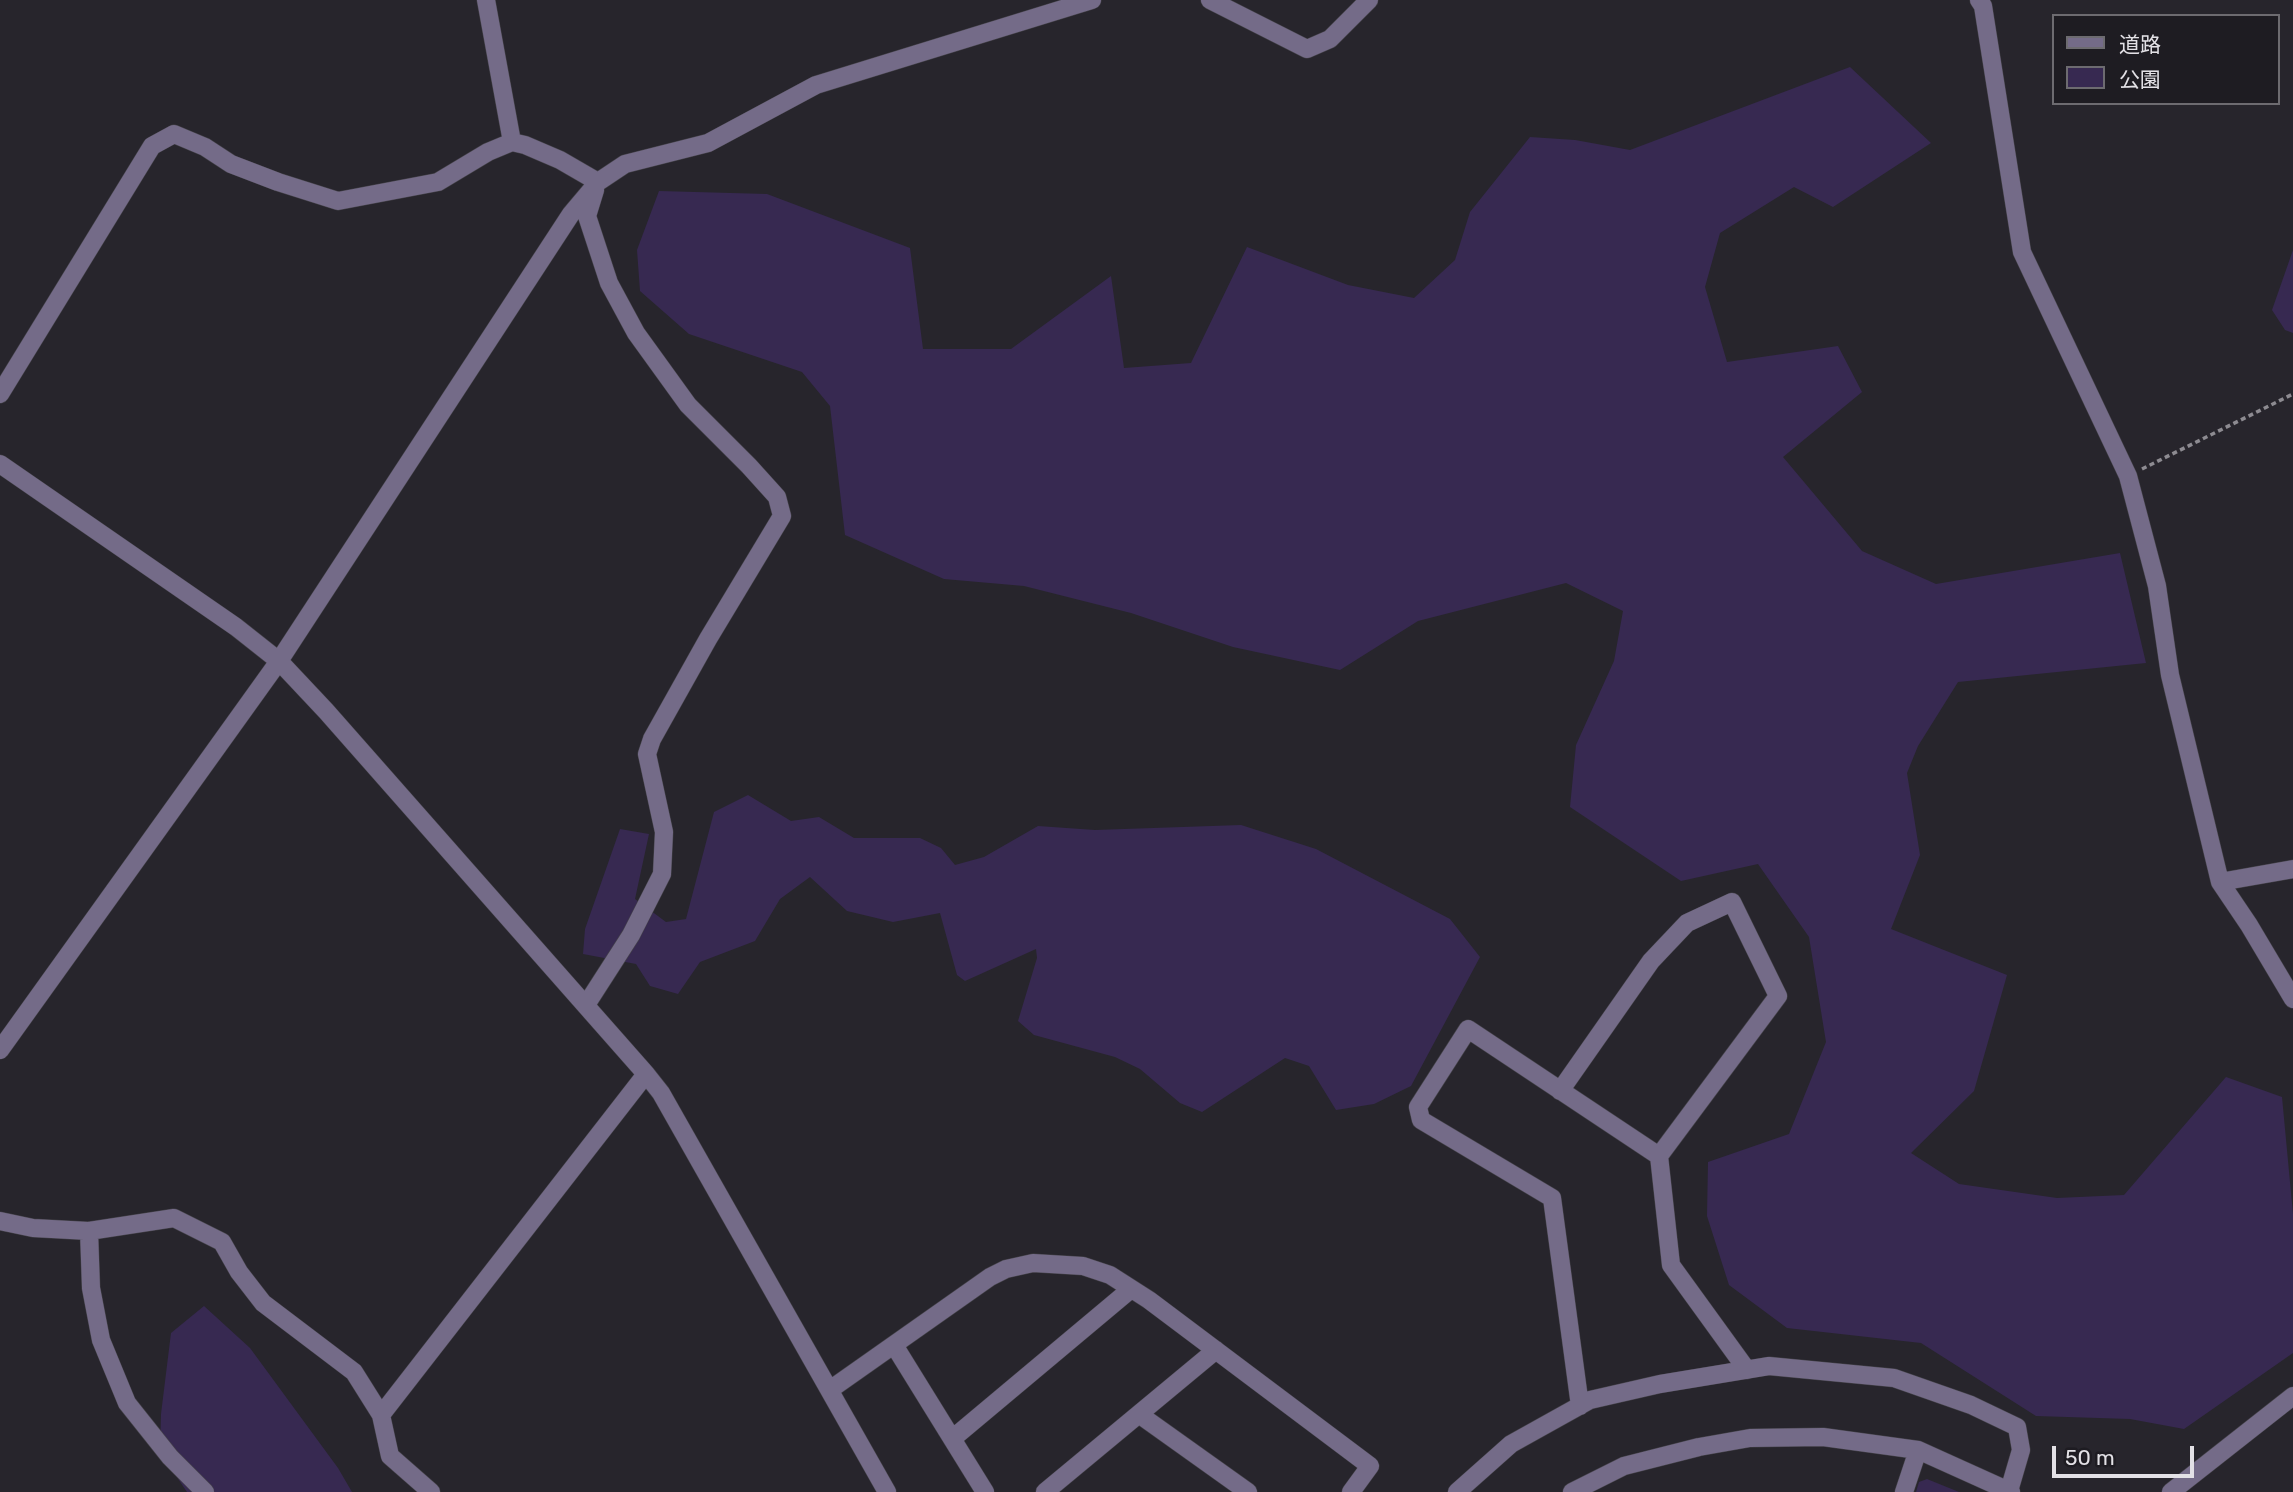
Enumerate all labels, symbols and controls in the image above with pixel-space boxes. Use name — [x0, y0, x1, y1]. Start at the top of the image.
legend — [2052, 14, 2279, 105]
text: 道路 — [2119, 32, 2161, 57]
text: 公園 — [2119, 67, 2161, 92]
scale bar — [2055, 1432, 2197, 1476]
text: 50 m — [2065, 1445, 2115, 1470]

